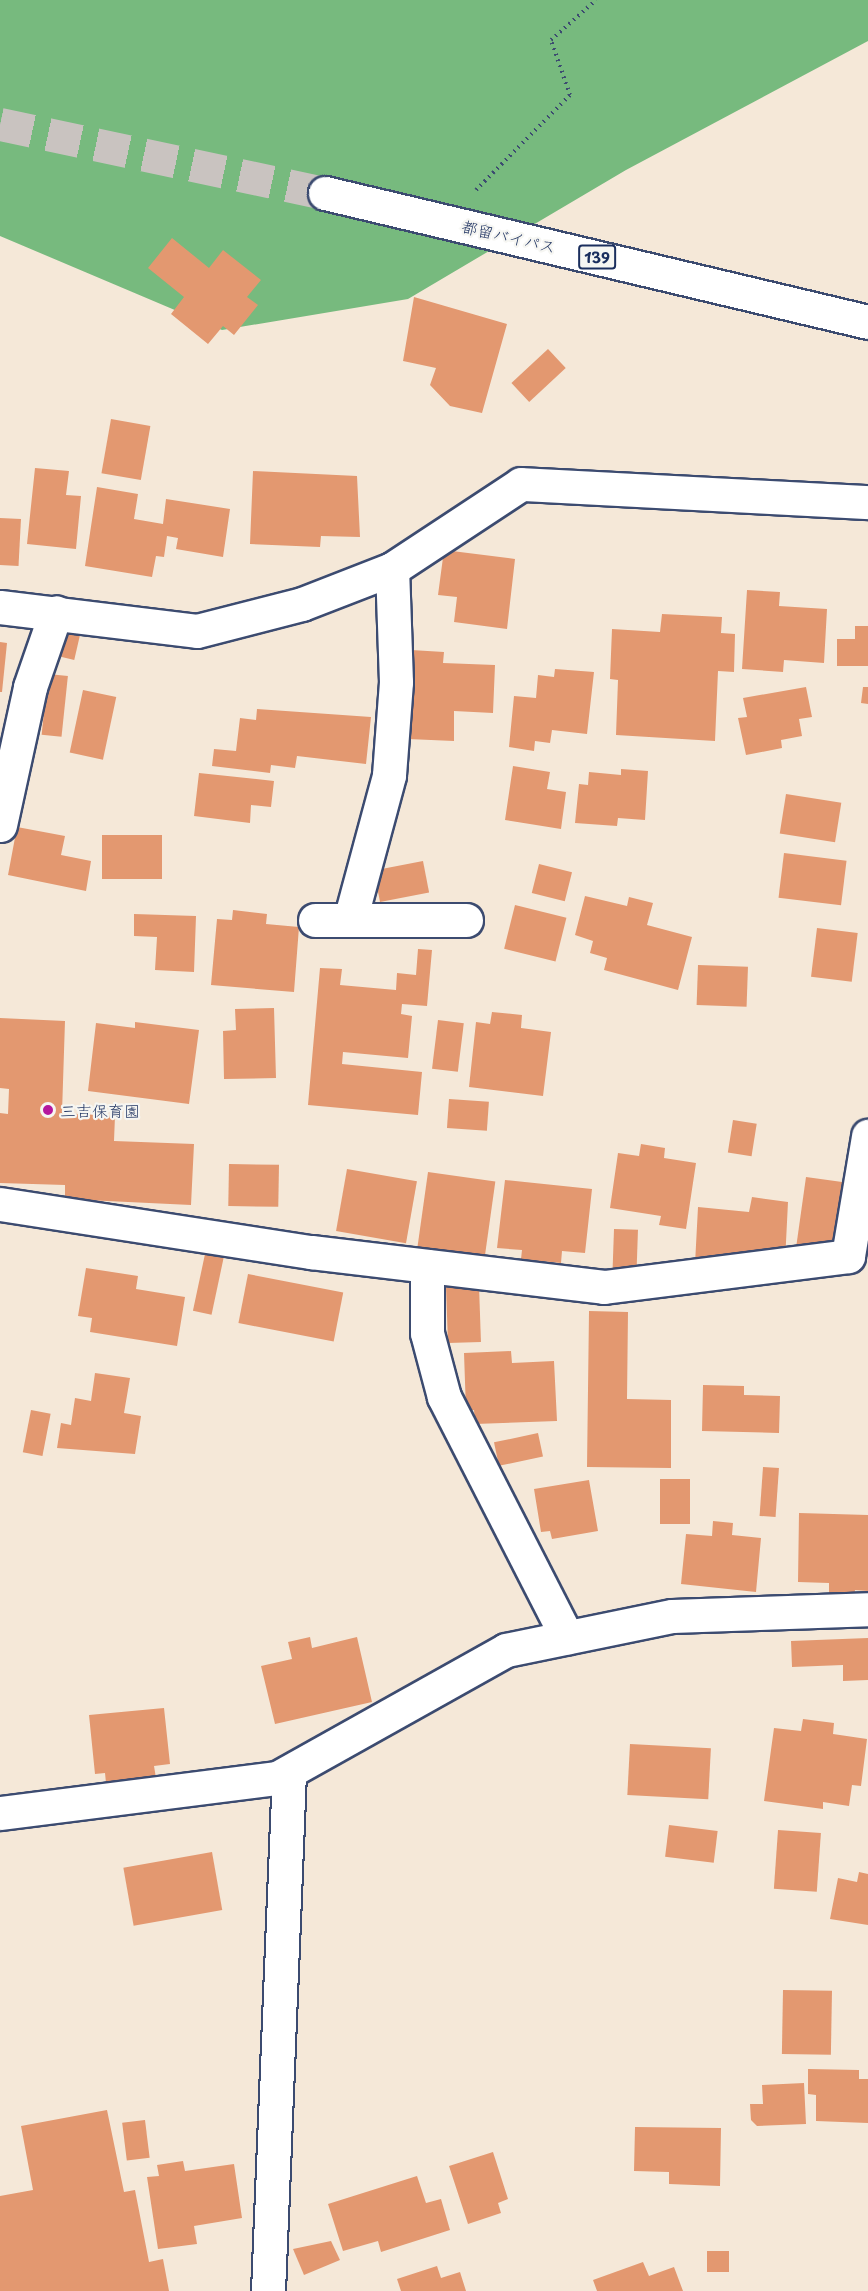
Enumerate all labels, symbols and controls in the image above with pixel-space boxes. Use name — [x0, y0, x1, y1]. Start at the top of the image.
street label: 都留バイパス — [460, 216, 558, 256]
road number: 139 — [578, 245, 616, 269]
place label: 三吉保育園 — [60, 1100, 140, 1120]
marker: 三吉保育園 — [41, 1103, 55, 1117]

